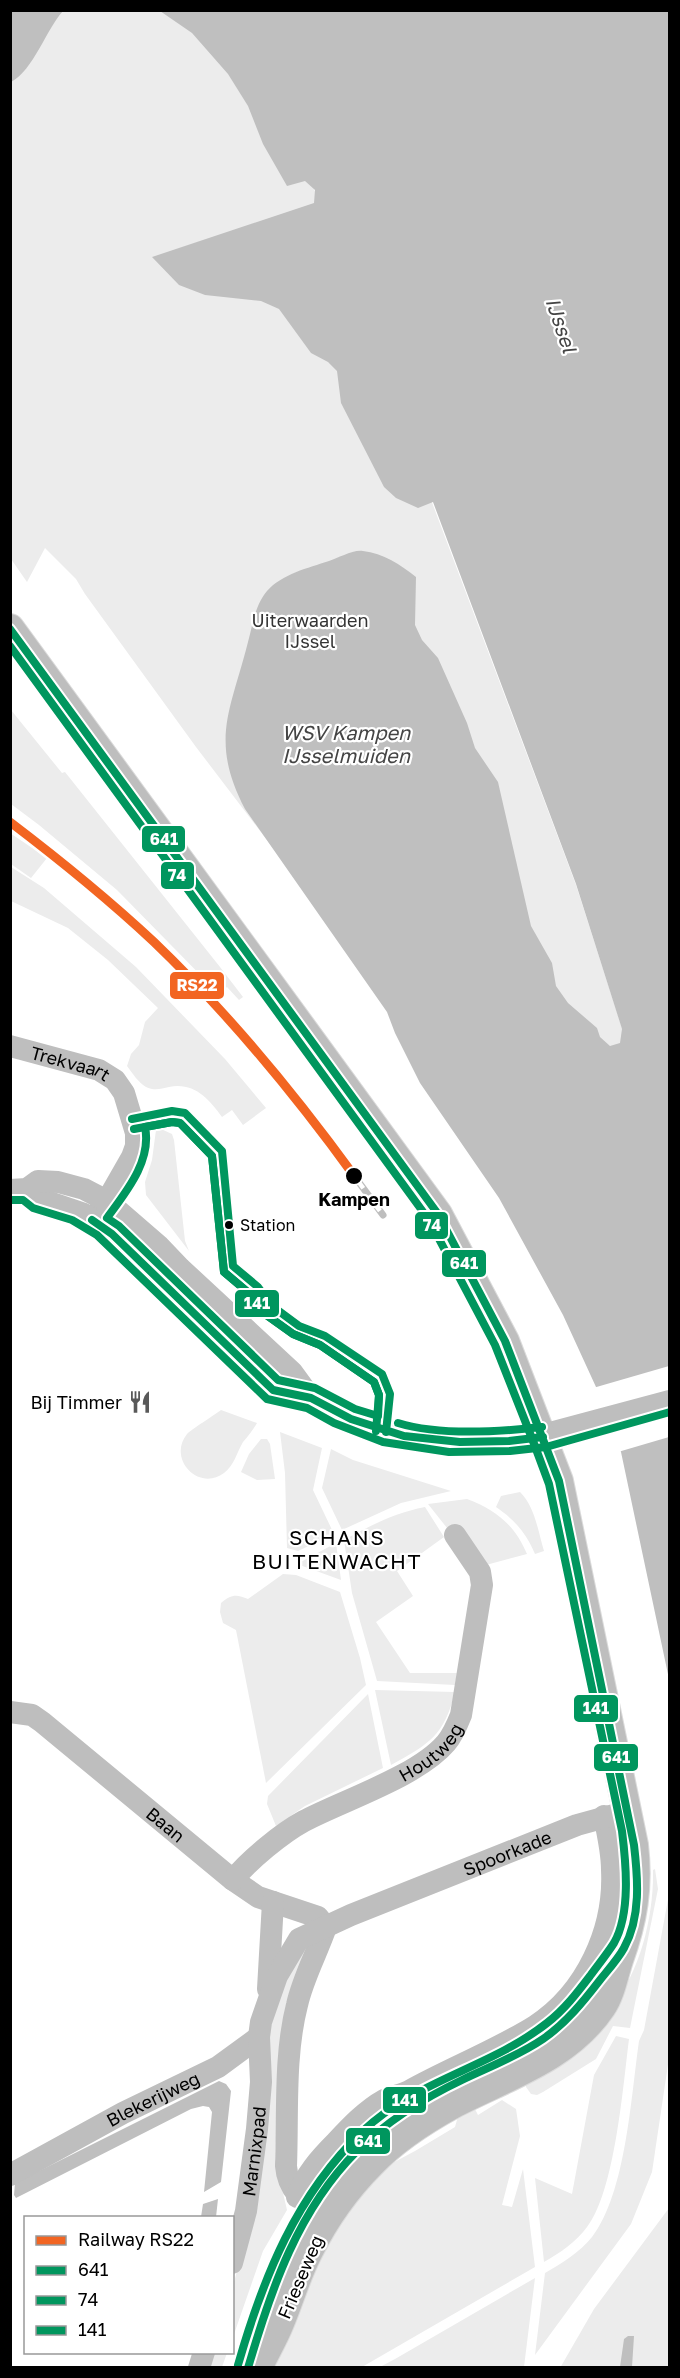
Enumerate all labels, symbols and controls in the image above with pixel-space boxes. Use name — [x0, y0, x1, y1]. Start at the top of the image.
water label: IJssel — [541, 294, 583, 356]
park label: Uiterwaarden IJssel — [252, 609, 368, 652]
water label: WSV Kampen IJsselmuiden — [282, 720, 411, 767]
line badge: 641 — [141, 825, 186, 853]
text: 641 — [150, 829, 178, 849]
line badge: 74 — [160, 861, 195, 890]
text: 74 — [168, 865, 186, 885]
line badge: RS22 — [169, 971, 225, 1000]
text: RS22 — [176, 975, 218, 995]
street label: Trekvaart — [29, 1041, 115, 1086]
marker: Kampen — [344, 1166, 364, 1186]
place label: Kampen — [318, 1188, 390, 1210]
line badge: 74 — [414, 1211, 449, 1240]
place label: Station — [240, 1215, 295, 1235]
text: 74 — [423, 1215, 441, 1235]
marker: Station — [223, 1219, 235, 1231]
line badge: 641 — [441, 1249, 487, 1278]
text: 641 — [450, 1253, 478, 1273]
line badge: 141 — [234, 1289, 280, 1318]
text: 141 — [244, 1293, 270, 1313]
restaurant icon: Bij Timmer — [127, 1389, 153, 1415]
place label: Bij Timmer — [30, 1391, 122, 1413]
district label: SCHANS BUITENWACHT — [252, 1524, 422, 1574]
line badge: 141 — [573, 1694, 619, 1723]
text: 141 — [583, 1698, 609, 1718]
street label: Houtweg — [395, 1720, 467, 1786]
line badge: 641 — [593, 1743, 639, 1772]
text: 641 — [602, 1747, 630, 1767]
street label: Baan — [142, 1802, 190, 1847]
street label: Spoorkade — [460, 1825, 554, 1880]
street label: Blekerijweg — [102, 2067, 203, 2131]
line badge: 141 — [382, 2086, 427, 2114]
text: 141 — [392, 2090, 418, 2110]
street label: Marnixpad — [237, 2105, 270, 2198]
line badge: 641 — [345, 2127, 391, 2155]
text: 641 — [354, 2131, 382, 2151]
legend — [24, 2216, 234, 2354]
text: Railway RS22 — [78, 2228, 194, 2250]
street label: Frieseweg — [273, 2232, 327, 2322]
text: 641 — [78, 2258, 109, 2280]
text: 74 — [78, 2288, 99, 2310]
text: 141 — [78, 2318, 107, 2340]

